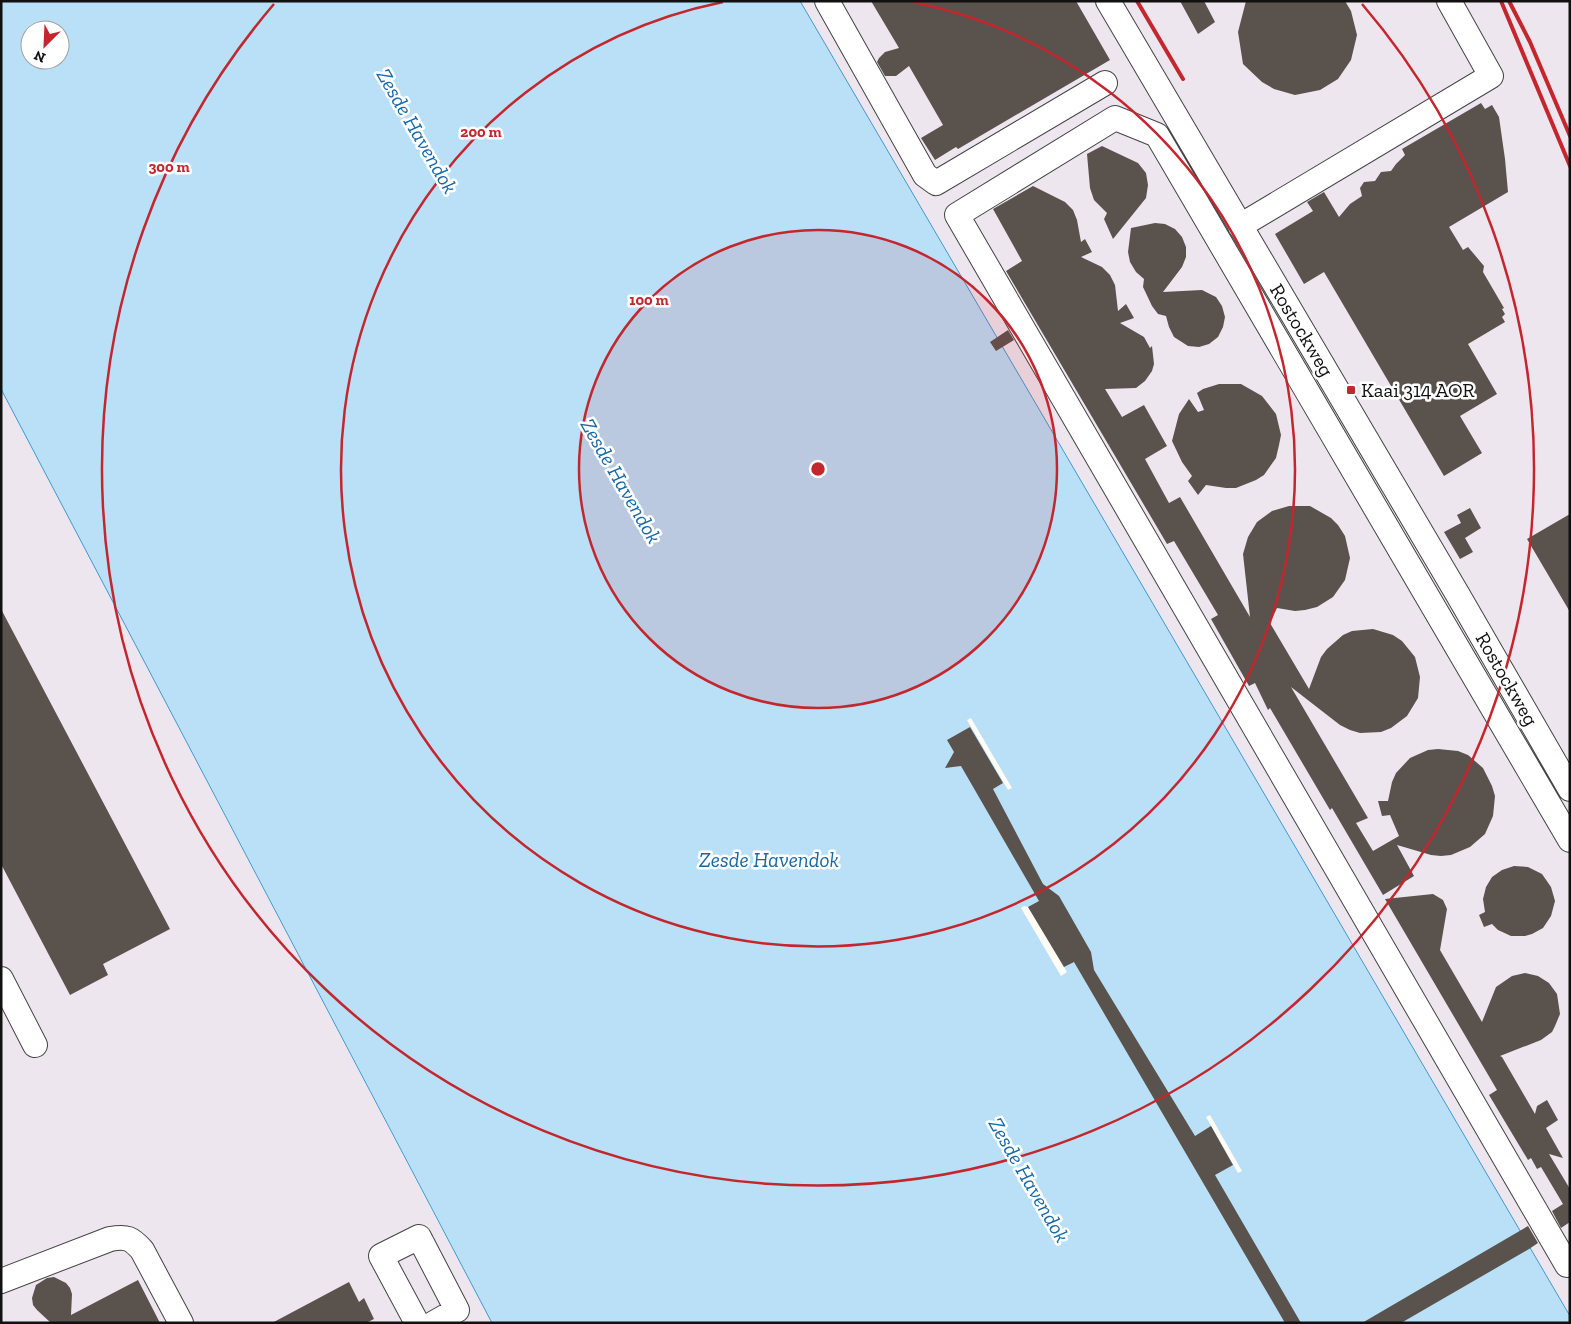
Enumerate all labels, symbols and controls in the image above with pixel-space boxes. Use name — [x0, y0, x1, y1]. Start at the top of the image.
north arrow — [20, 20, 70, 70]
text: N — [31, 46, 48, 66]
water label: Zesde Havendok — [372, 64, 463, 198]
text: 200 m — [460, 123, 502, 141]
text: 300 m — [148, 158, 190, 176]
street label: Rostockweg — [1265, 279, 1339, 381]
text: 100 m — [629, 291, 669, 309]
place label: Kaai 314 AOR — [1361, 378, 1475, 402]
marker: Kaai 314 AOR — [1345, 384, 1357, 396]
water label: Zesde Havendok — [576, 414, 667, 548]
centre of rings — [809, 460, 827, 478]
street label: Rostockweg — [1471, 628, 1543, 730]
water label: Zesde Havendok — [699, 847, 839, 872]
water label: Zesde Havendok — [984, 1113, 1075, 1247]

